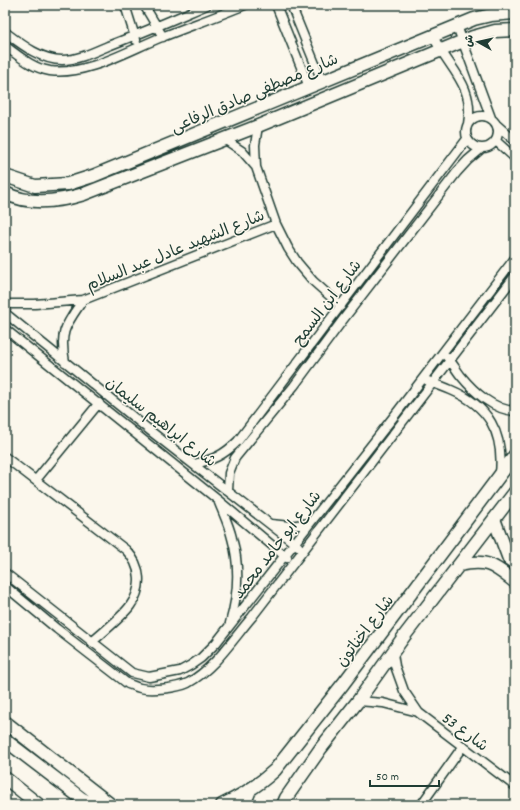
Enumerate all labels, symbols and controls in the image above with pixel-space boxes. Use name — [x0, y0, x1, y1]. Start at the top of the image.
north arrow — [458, 22, 498, 62]
text: ش — [461, 34, 479, 48]
street label: شارع مصطفى صادق الرفاعى — [168, 49, 342, 140]
street label: شارع الشهيد عادل عبد السلام — [83, 205, 269, 298]
street label: شارع ابن السمح — [288, 256, 368, 351]
street label: شارع ابراهيم سليمان — [100, 372, 221, 474]
street label: شارع ابو حامد محمد — [228, 486, 328, 605]
street label: شارع اخناتون — [331, 591, 401, 672]
street label: شارع 53 — [436, 708, 493, 758]
scale bar — [370, 762, 439, 788]
text: 50 m — [376, 769, 399, 786]

